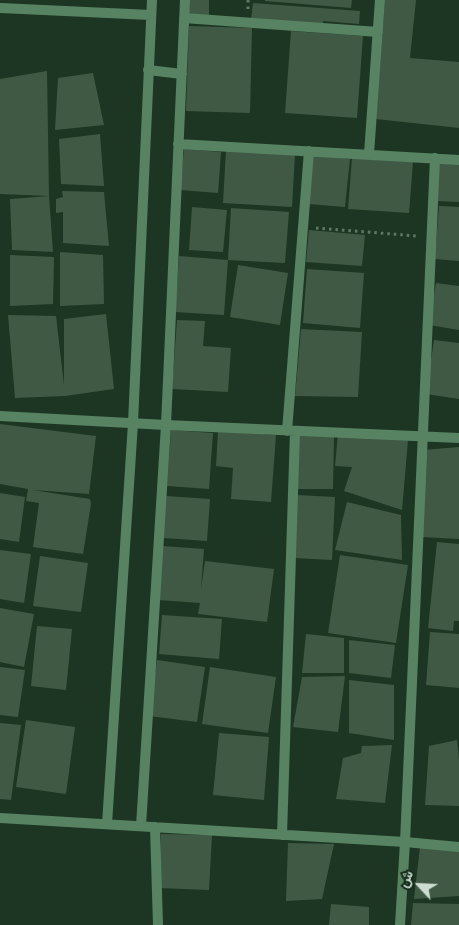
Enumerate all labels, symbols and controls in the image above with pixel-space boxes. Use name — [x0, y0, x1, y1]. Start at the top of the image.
north arrow — [394, 860, 444, 910]
text: ش — [394, 867, 416, 890]

